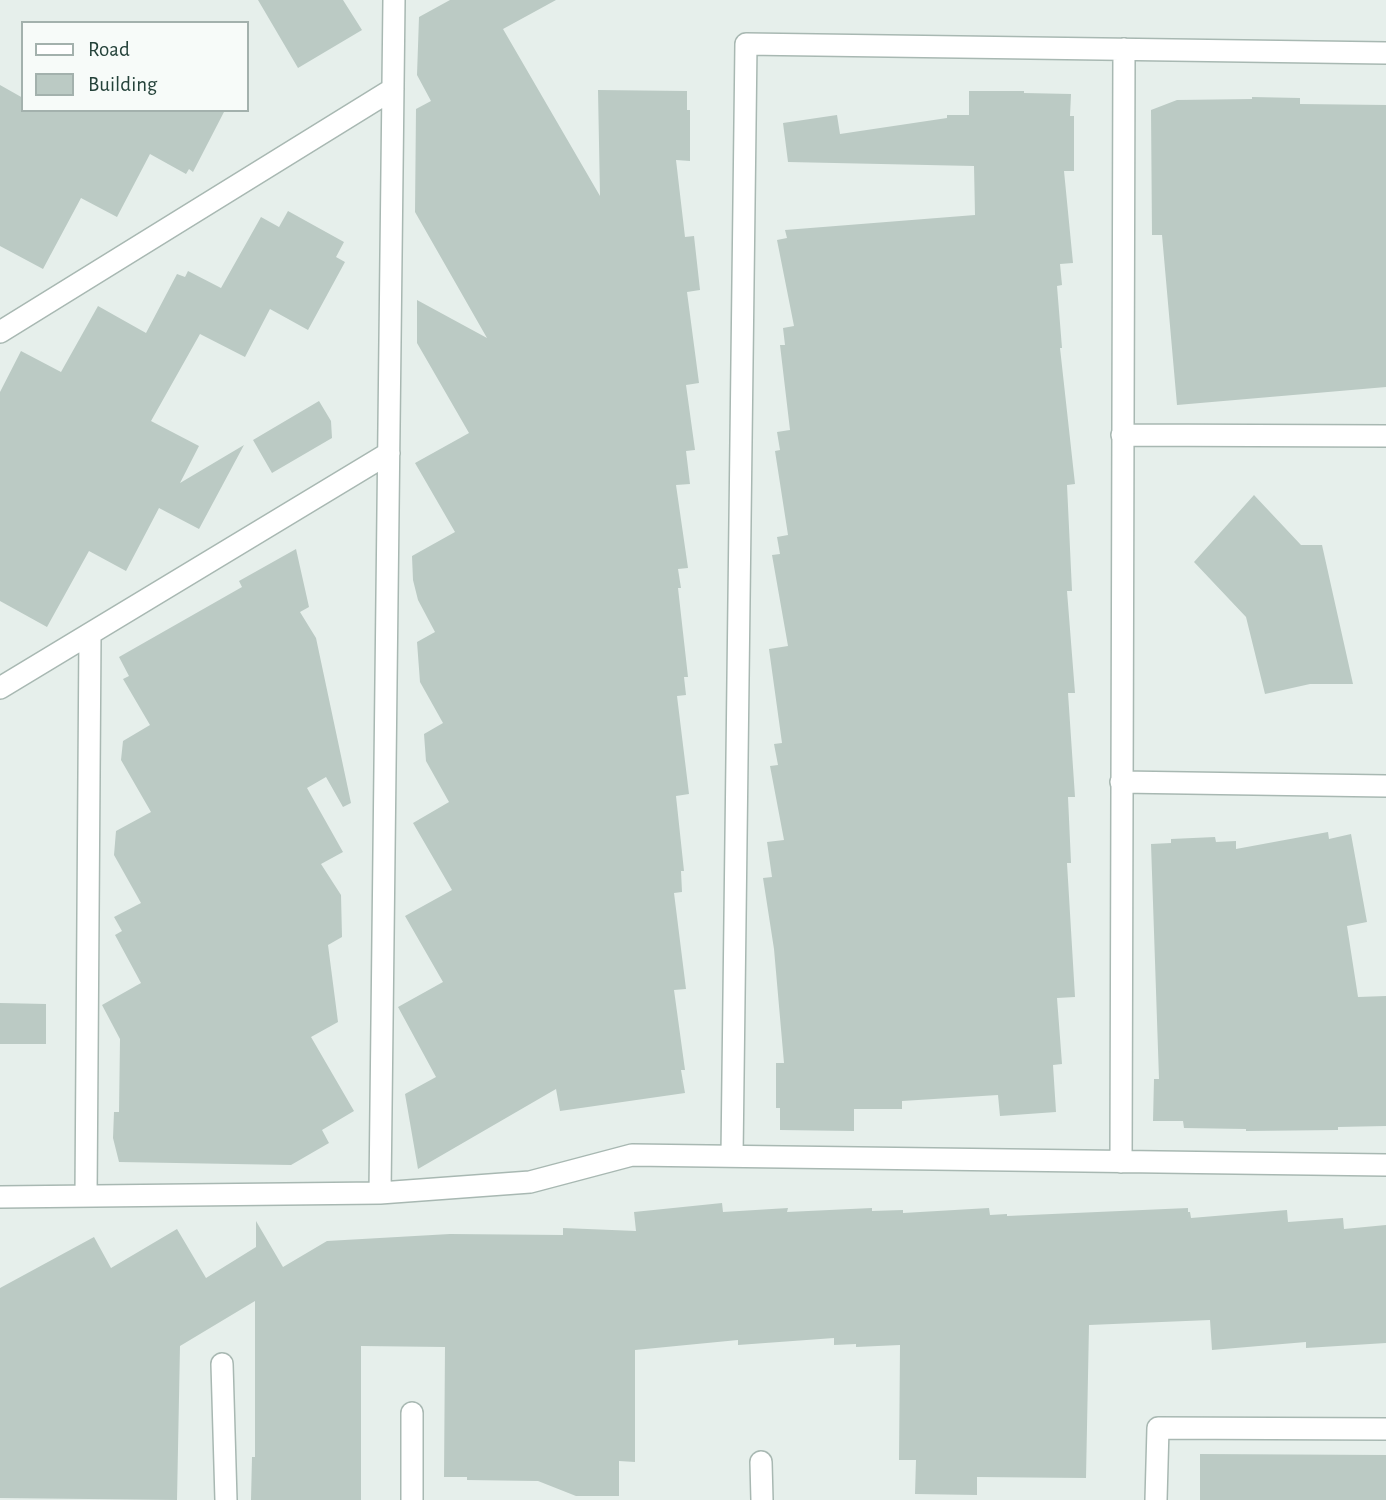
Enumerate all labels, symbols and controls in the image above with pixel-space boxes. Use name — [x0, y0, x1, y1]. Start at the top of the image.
legend — [21, 21, 248, 112]
text: Road — [88, 39, 130, 60]
text: Building — [88, 74, 157, 95]

